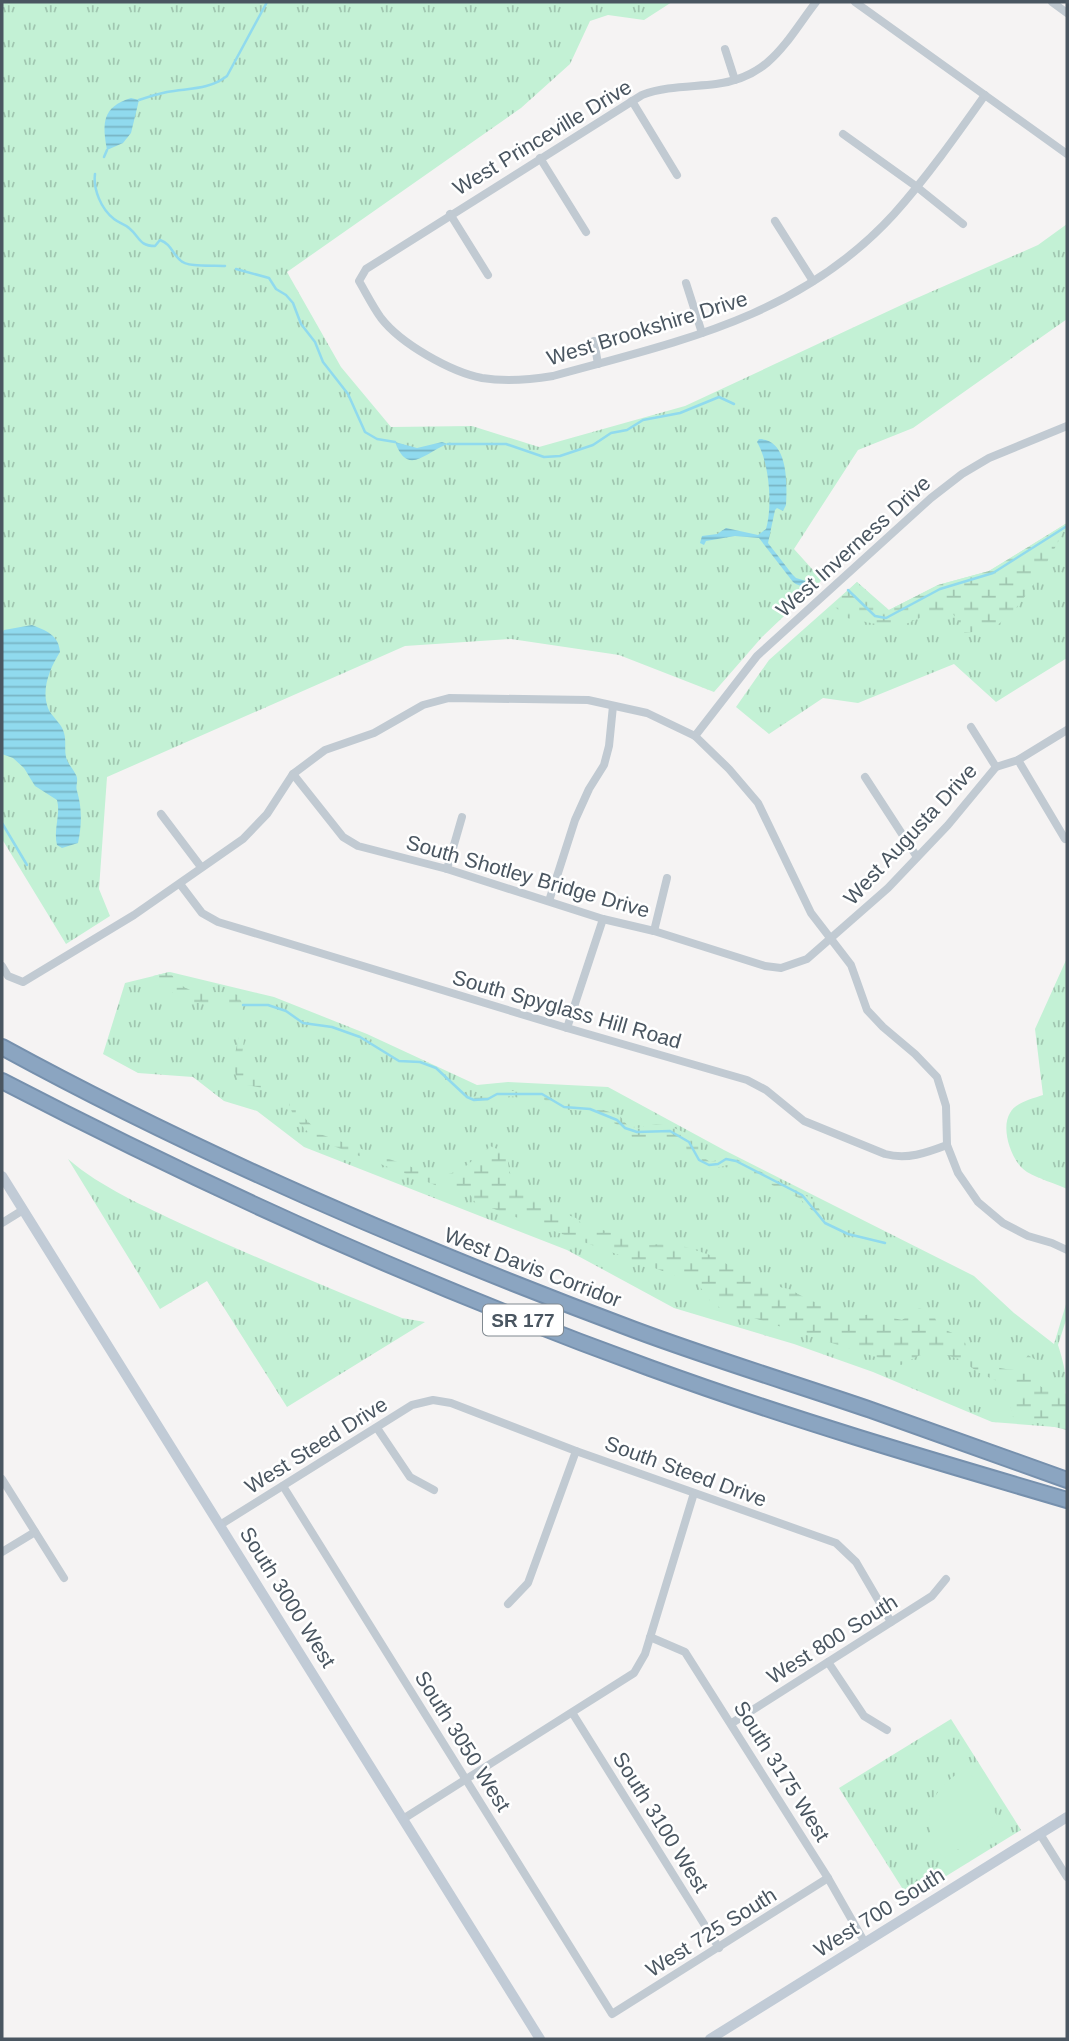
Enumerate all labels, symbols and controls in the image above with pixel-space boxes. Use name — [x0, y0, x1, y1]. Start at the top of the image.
street label: West Princeville Drive — [449, 75, 635, 199]
street label: West Brookshire Drive — [544, 287, 750, 369]
street label: West Inverness Drive — [771, 471, 935, 621]
street label: West Augusta Drive — [839, 759, 981, 909]
street label: South Shotley Bridge Drive — [404, 830, 652, 922]
street label: South Spyglass Hill Road — [450, 965, 684, 1053]
street label: West Davis Corridor — [441, 1223, 625, 1311]
road number: SR 177 — [483, 1304, 563, 1336]
street label: West Steed Drive — [241, 1392, 391, 1498]
street label: South Steed Drive — [602, 1431, 770, 1511]
street label: South 3000 West — [236, 1523, 340, 1671]
street label: West 800 South — [763, 1590, 901, 1688]
street label: South 3050 West — [411, 1667, 515, 1815]
street label: South 3175 West — [730, 1697, 834, 1845]
street label: South 3100 West — [609, 1748, 713, 1896]
street label: West 700 South — [810, 1863, 948, 1961]
street label: West 725 South — [642, 1883, 780, 1981]

